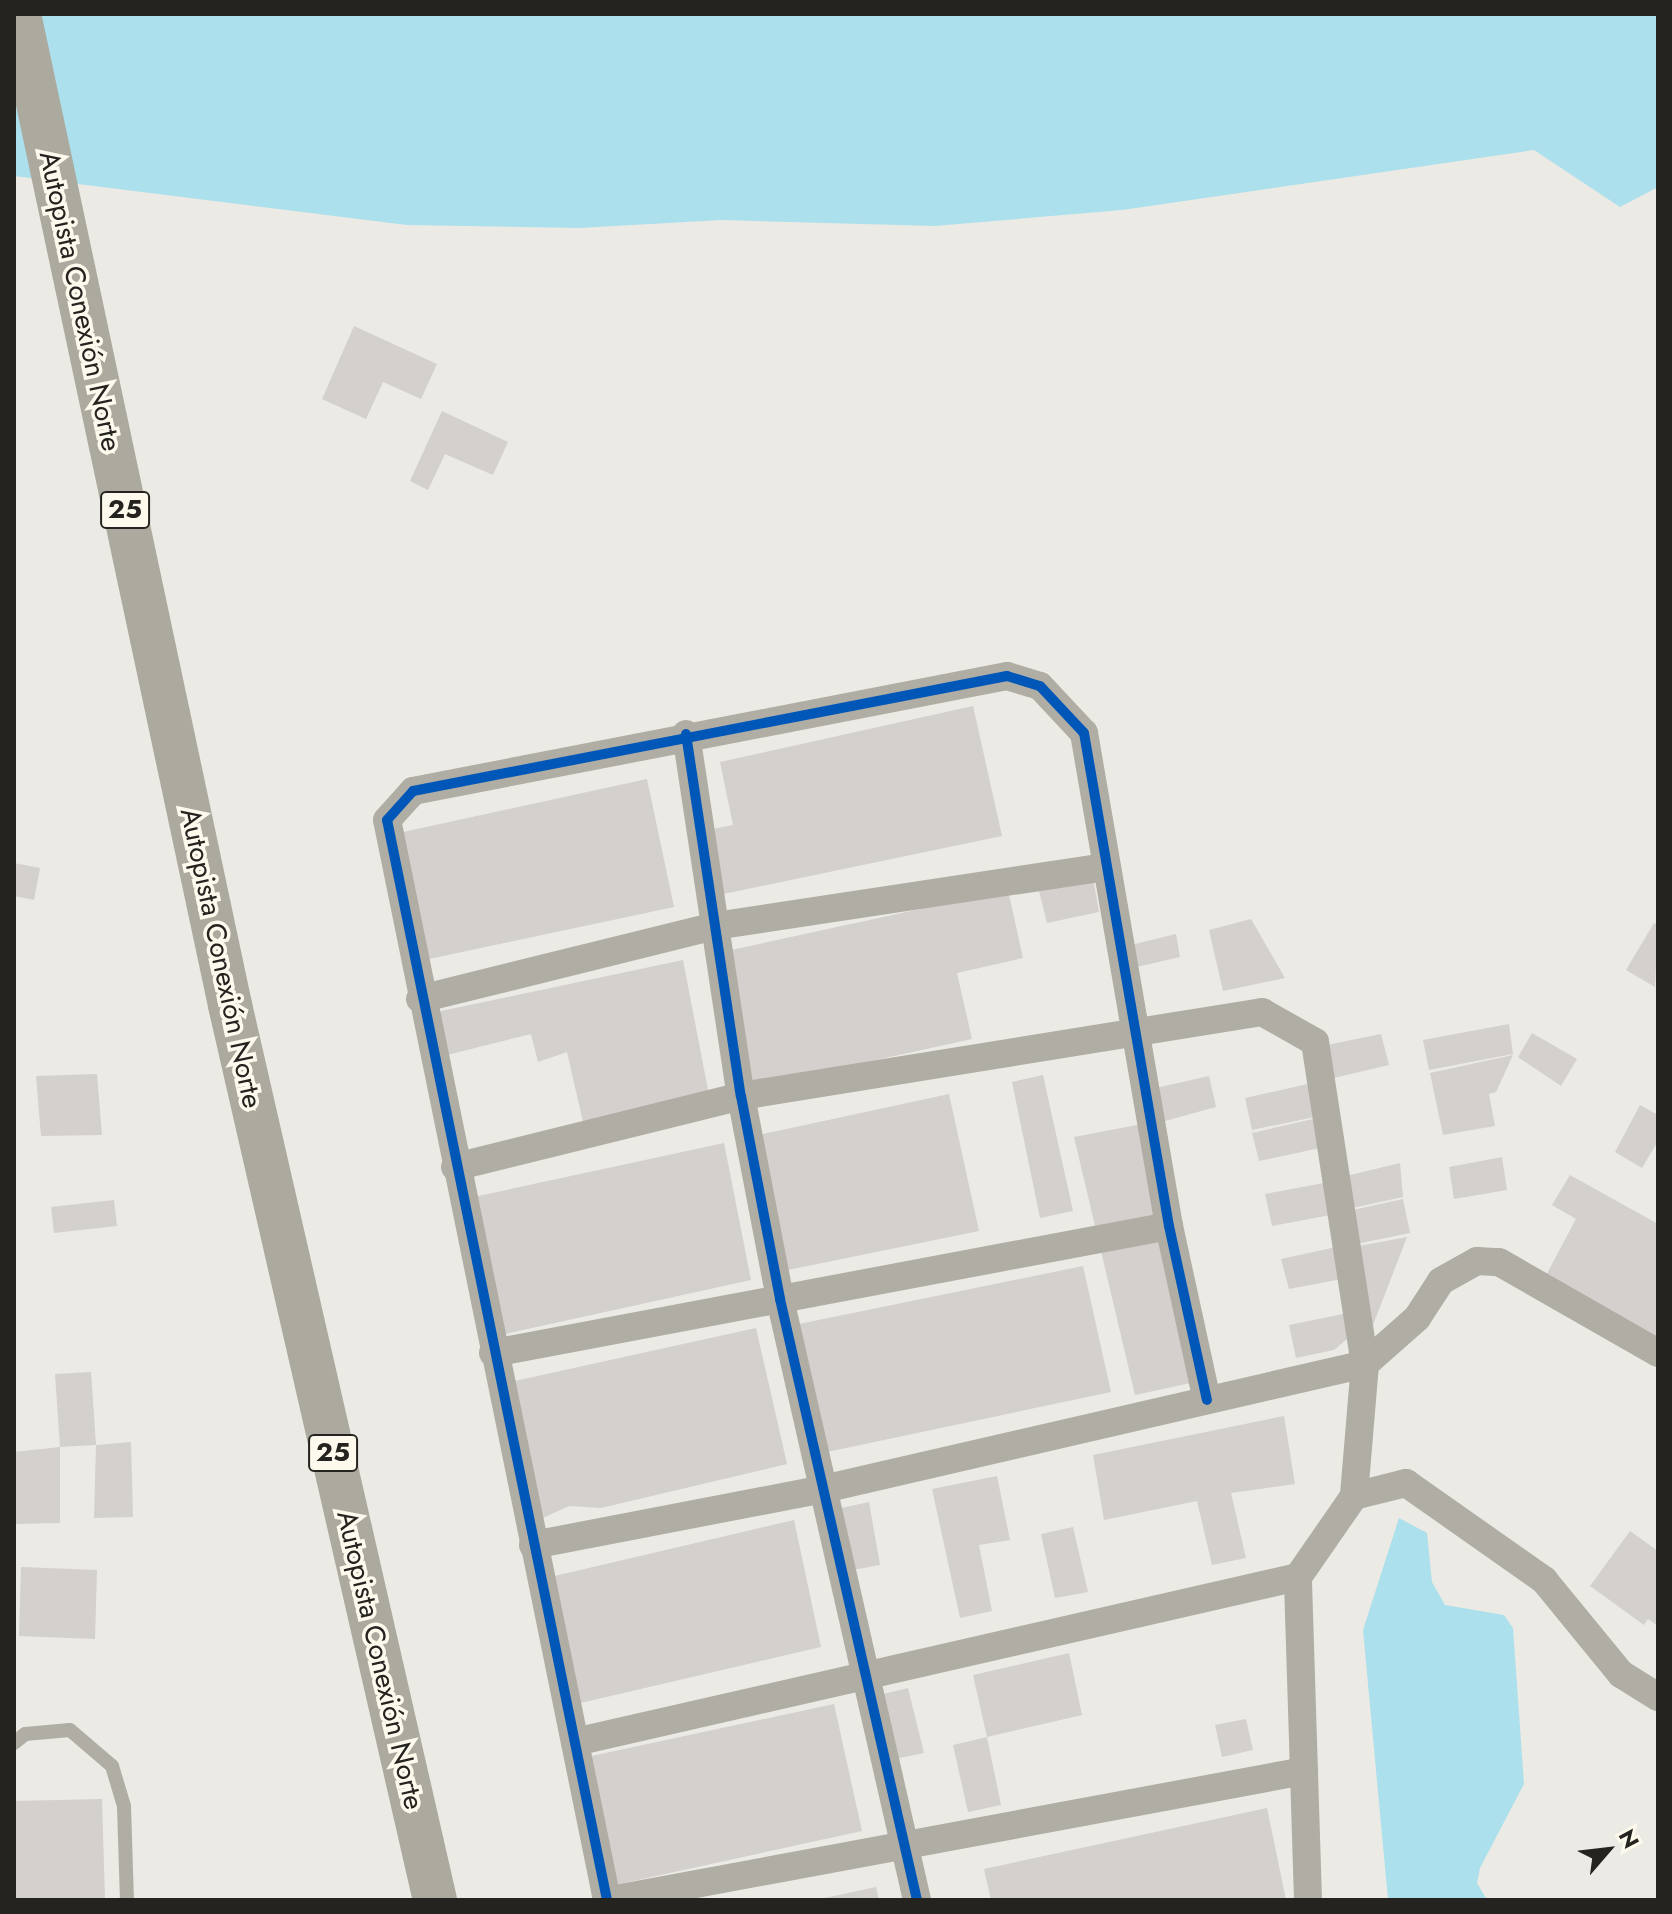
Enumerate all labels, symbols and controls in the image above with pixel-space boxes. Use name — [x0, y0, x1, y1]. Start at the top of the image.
street label: Autopista Conexión Norte — [32, 148, 128, 454]
road number: 25 — [99, 488, 151, 532]
street label: Autopista Conexión Norte — [173, 805, 269, 1111]
road number: 25 — [307, 1431, 359, 1475]
street label: Autopista Conexión Norte — [329, 1507, 431, 1813]
north arrow — [1568, 1810, 1648, 1890]
text: N — [1611, 1824, 1647, 1854]

